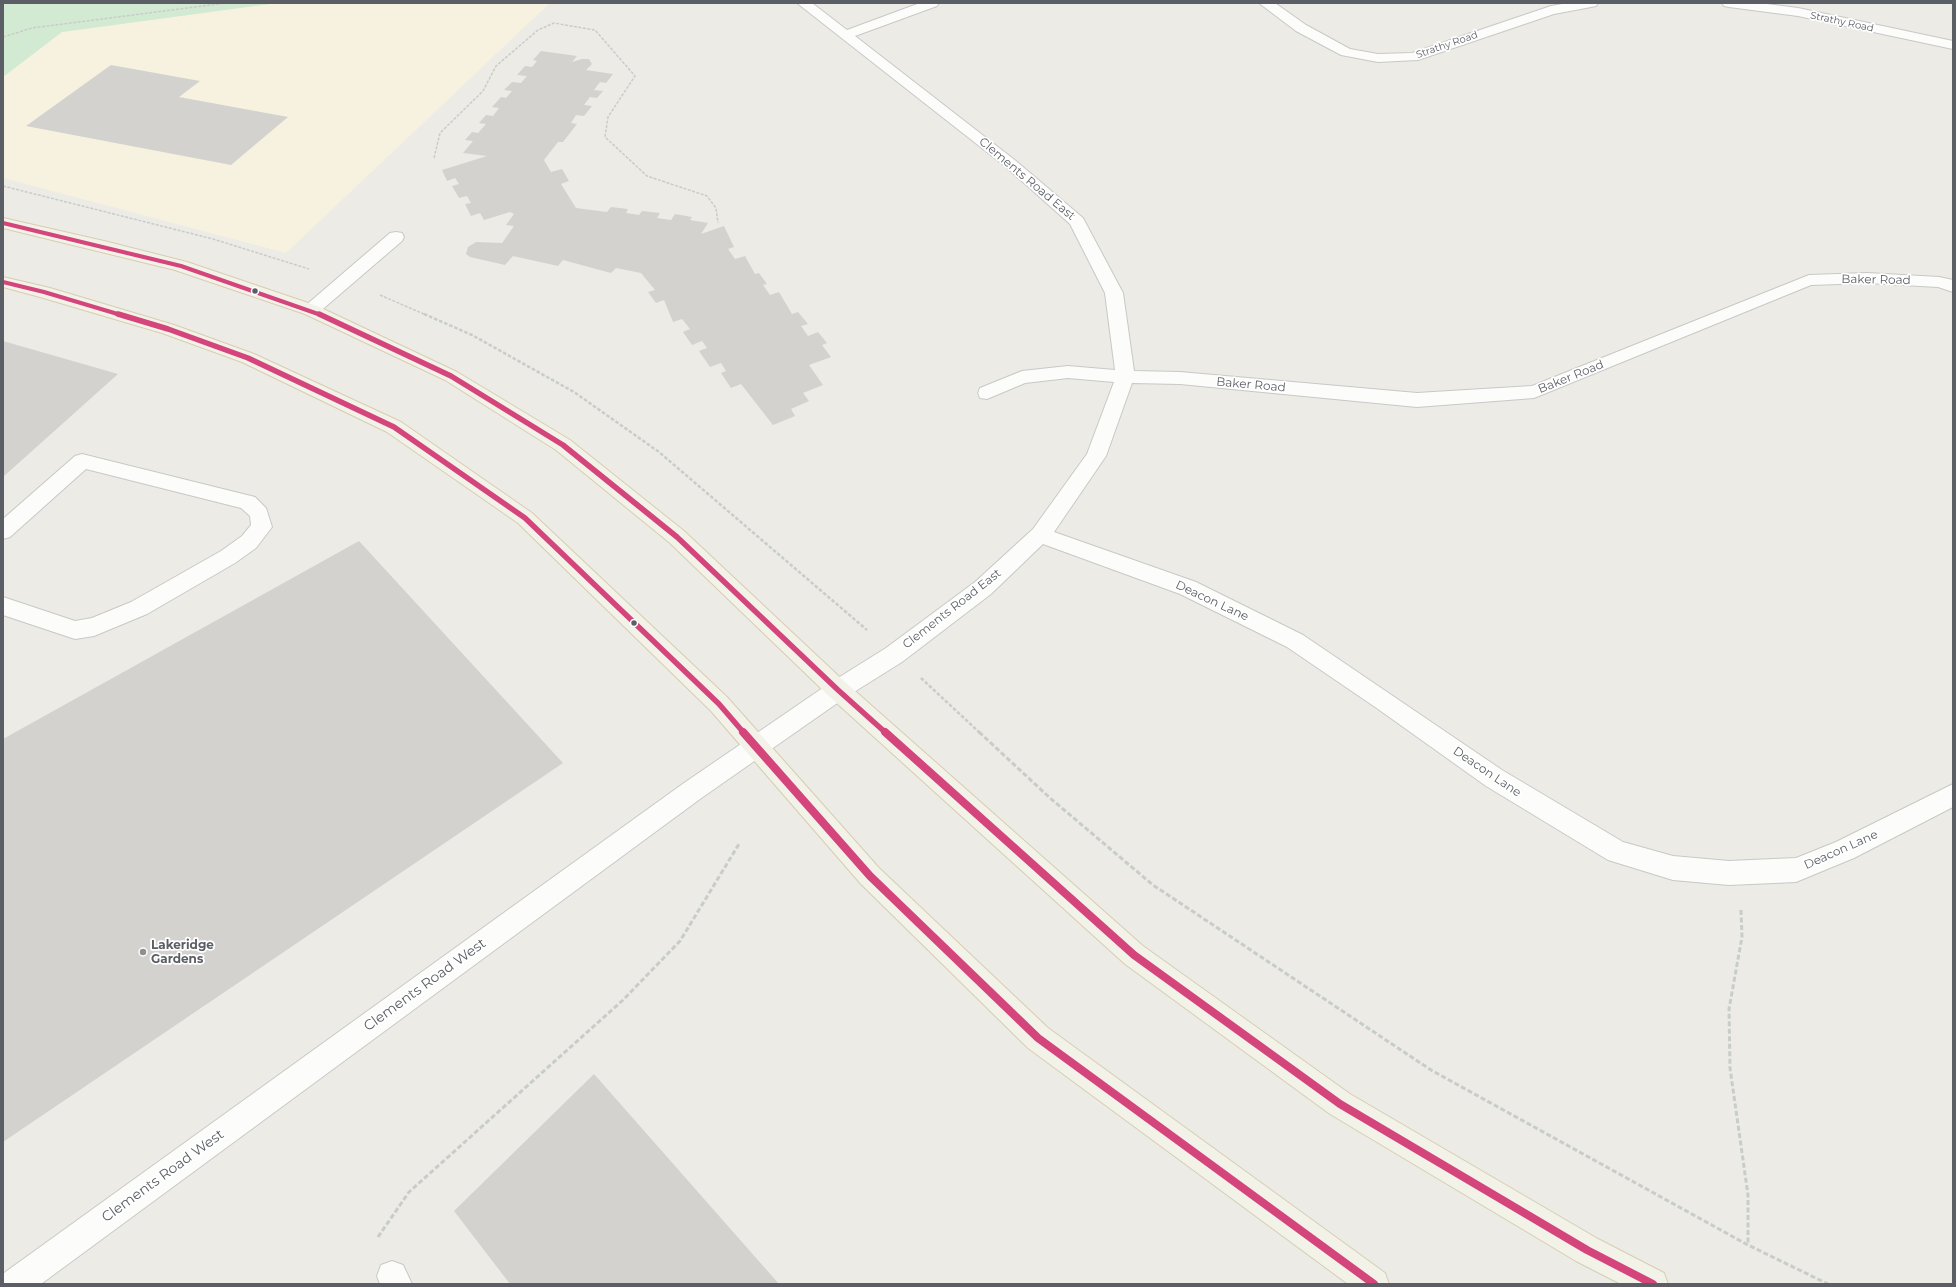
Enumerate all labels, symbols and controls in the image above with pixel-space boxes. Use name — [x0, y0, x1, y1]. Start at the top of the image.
street label: Strathy Road — [1809, 9, 1875, 35]
street label: Strathy Road — [1415, 29, 1479, 61]
street label: Clements Road East — [976, 135, 1078, 223]
street label: Baker Road — [1841, 272, 1911, 288]
unlabelled marker — [250, 286, 260, 296]
street label: Baker Road — [1536, 357, 1606, 397]
street label: Baker Road — [1216, 375, 1286, 395]
street label: Clements Road East — [900, 566, 1004, 652]
street label: Deacon Lane — [1173, 578, 1251, 624]
unlabelled marker — [629, 618, 639, 628]
street label: Deacon Lane — [1450, 744, 1524, 800]
street label: Deacon Lane — [1802, 827, 1880, 873]
street label: Clements Road West — [361, 935, 489, 1035]
place label: Lakeridge Gardens — [151, 938, 214, 966]
marker: Lakeridge Gardens — [138, 947, 148, 957]
street label: Clements Road West — [99, 1126, 227, 1226]

